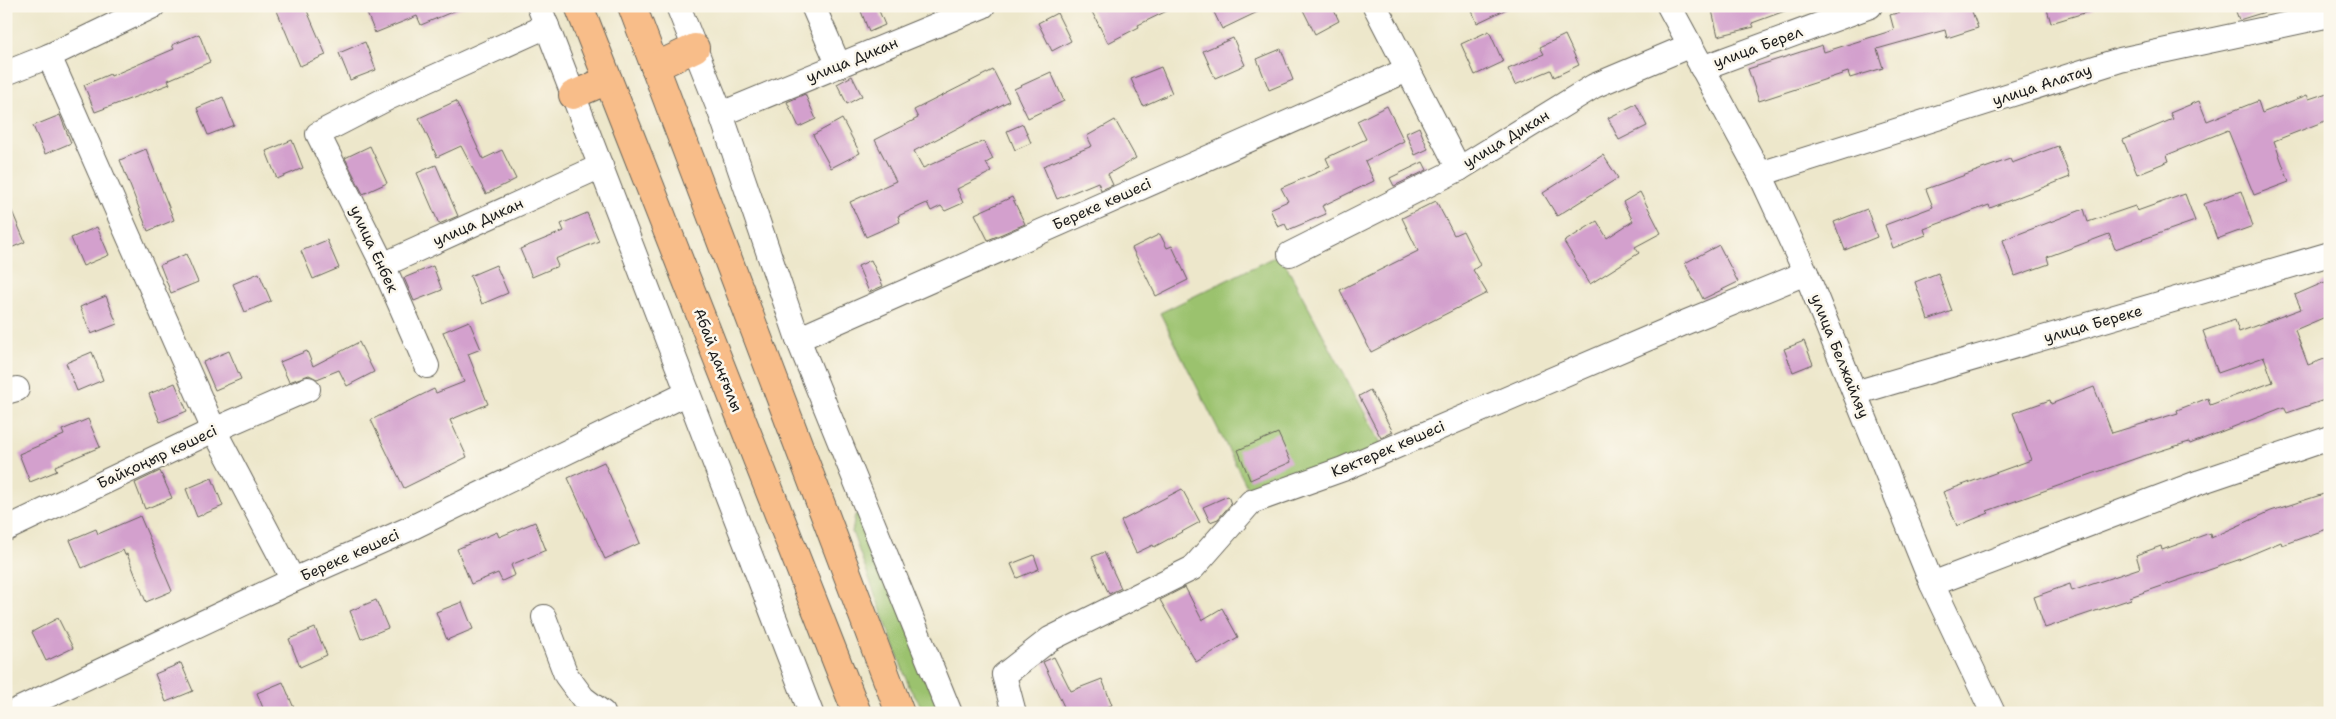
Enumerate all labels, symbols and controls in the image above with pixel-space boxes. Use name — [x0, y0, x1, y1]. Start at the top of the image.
street label: улица Берел — [1711, 21, 1806, 72]
street label: улица Дикан — [803, 33, 901, 87]
street label: улица Алатау — [1990, 60, 2094, 110]
street label: улица Дикан — [1459, 105, 1553, 173]
street label: Береке көшесі — [1049, 173, 1155, 235]
street label: улица Дикан — [430, 193, 526, 251]
street label: улица Енбек — [345, 202, 403, 296]
street label: улица Белжайляу — [1806, 291, 1874, 421]
street label: улица Береке — [2041, 300, 2145, 348]
street label: Абай даңғылы — [689, 305, 747, 415]
street label: Көктерек көшесі — [1328, 416, 1448, 482]
street label: Байқоңыр көшесі — [94, 420, 220, 494]
street label: Береке көшесі — [297, 524, 403, 586]

